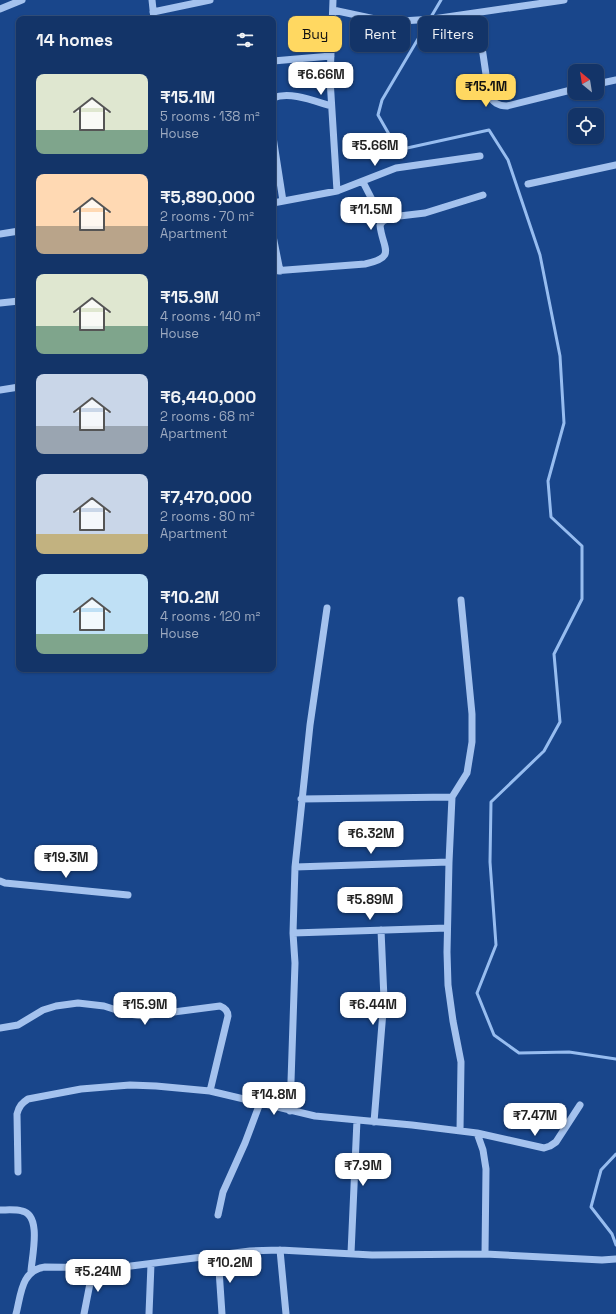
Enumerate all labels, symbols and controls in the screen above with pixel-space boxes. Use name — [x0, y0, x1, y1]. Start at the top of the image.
chip: Buy — [288, 16, 342, 52]
chip: Rent — [350, 16, 410, 52]
chip: Filters — [418, 16, 488, 52]
text: 14 homes — [36, 29, 113, 51]
icon: filters — [234, 29, 256, 51]
pin: ₹6.66M — [288, 62, 354, 96]
north arrow — [568, 64, 604, 100]
map controls — [568, 64, 604, 144]
text: ₹6.66M — [297, 66, 345, 83]
pin: ₹15.1M — [453, 74, 519, 108]
text: ₹15.1M — [465, 78, 507, 95]
text: ₹15.1M — [160, 86, 215, 108]
icon: home — [68, 90, 116, 138]
text: 5 rooms · 138 m² — [160, 108, 260, 125]
button: locate — [568, 108, 604, 144]
text: House — [160, 125, 199, 142]
pin: ₹5.66M — [342, 133, 408, 167]
text: ₹5.66M — [351, 137, 399, 154]
text: ₹5,890,000 — [160, 186, 255, 208]
icon: home — [68, 190, 116, 238]
pin: ₹11.5M — [338, 197, 404, 231]
text: ₹11.5M — [350, 201, 392, 218]
text: 2 rooms · 70 m² — [160, 208, 254, 225]
text: Apartment — [160, 225, 228, 242]
text: ₹15.9M — [160, 286, 219, 308]
icon: home — [68, 290, 116, 338]
text: 4 rooms · 140 m² — [160, 308, 261, 325]
text: House — [160, 325, 199, 342]
text: ₹6,440,000 — [160, 386, 256, 408]
icon: home — [68, 390, 116, 438]
text: 2 rooms · 68 m² — [160, 408, 254, 425]
text: Apartment — [160, 425, 228, 442]
text: ₹7,470,000 — [160, 486, 252, 508]
icon: home — [68, 490, 116, 538]
text: 2 rooms · 80 m² — [160, 508, 255, 525]
text: Apartment — [160, 525, 228, 542]
text: ₹10.2M — [160, 586, 219, 608]
icon: home — [68, 590, 116, 638]
text: 4 rooms · 120 m² — [160, 608, 260, 625]
text: House — [160, 625, 199, 642]
pin: ₹6.32M — [338, 821, 404, 855]
text: ₹6.32M — [347, 825, 395, 842]
pin: ₹19.3M — [33, 845, 99, 879]
text: ₹19.3M — [43, 849, 89, 866]
pin: ₹5.89M — [337, 887, 403, 921]
text: ₹5.89M — [346, 891, 394, 908]
pin: ₹15.9M — [112, 992, 178, 1026]
pin: ₹6.44M — [340, 992, 406, 1026]
text: ₹15.9M — [122, 996, 168, 1013]
text: ₹6.44M — [349, 996, 397, 1013]
pin: ₹14.8M — [241, 1082, 307, 1116]
text: ₹14.8M — [251, 1086, 297, 1103]
pin: ₹7.47M — [502, 1103, 568, 1137]
text: ₹7.47M — [513, 1107, 557, 1124]
pin: ₹7.9M — [335, 1153, 391, 1187]
text: ₹7.9M — [344, 1157, 382, 1174]
pin: ₹10.2M — [197, 1250, 263, 1284]
text: ₹10.2M — [207, 1254, 253, 1271]
pin: ₹5.24M — [65, 1259, 131, 1293]
text: ₹5.24M — [74, 1263, 122, 1280]

